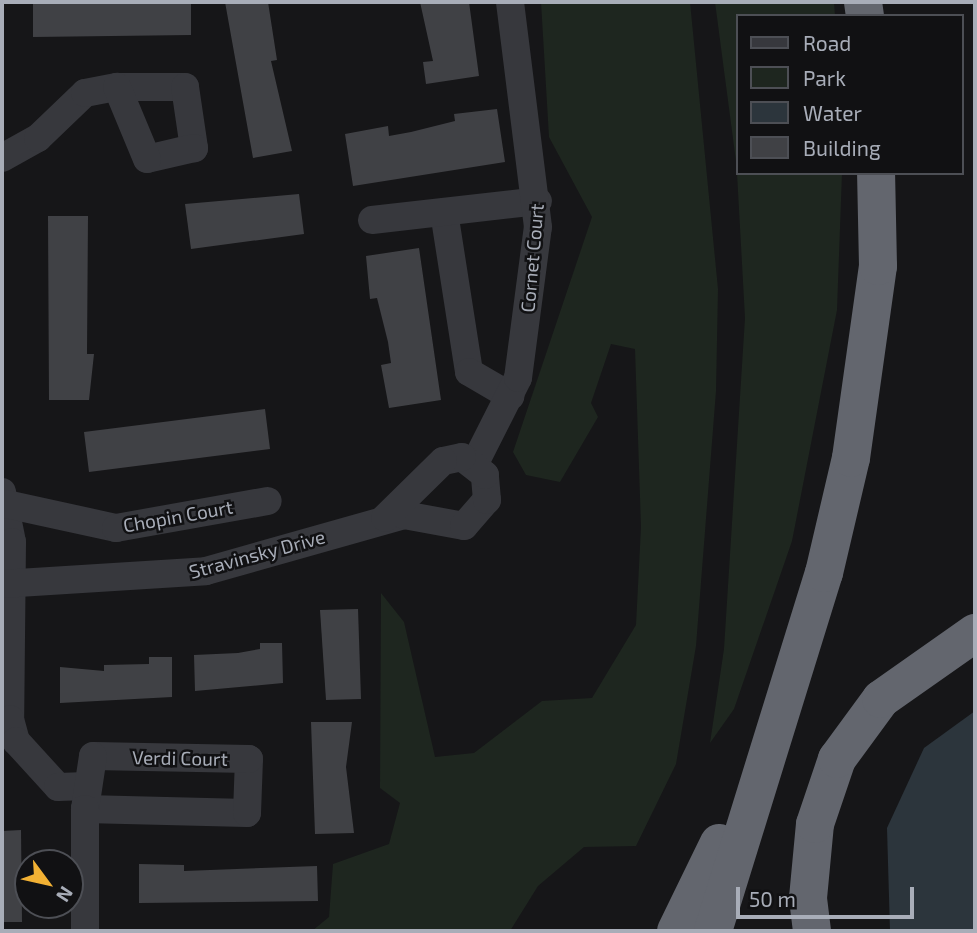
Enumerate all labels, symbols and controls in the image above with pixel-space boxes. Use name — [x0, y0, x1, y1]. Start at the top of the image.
legend — [736, 14, 963, 175]
text: Road — [803, 30, 851, 55]
text: Park — [803, 65, 846, 90]
text: Water — [803, 100, 862, 125]
text: Building — [803, 135, 881, 160]
street label: Cornet Court — [516, 203, 548, 313]
street label: Chopin Court — [121, 495, 235, 537]
street label: Stravinsky Drive — [186, 525, 328, 583]
street label: Verdi Court — [132, 746, 228, 770]
north arrow — [14, 849, 84, 919]
scale bar — [739, 874, 918, 918]
text: N — [52, 883, 79, 907]
text: 50 m — [749, 886, 796, 911]

